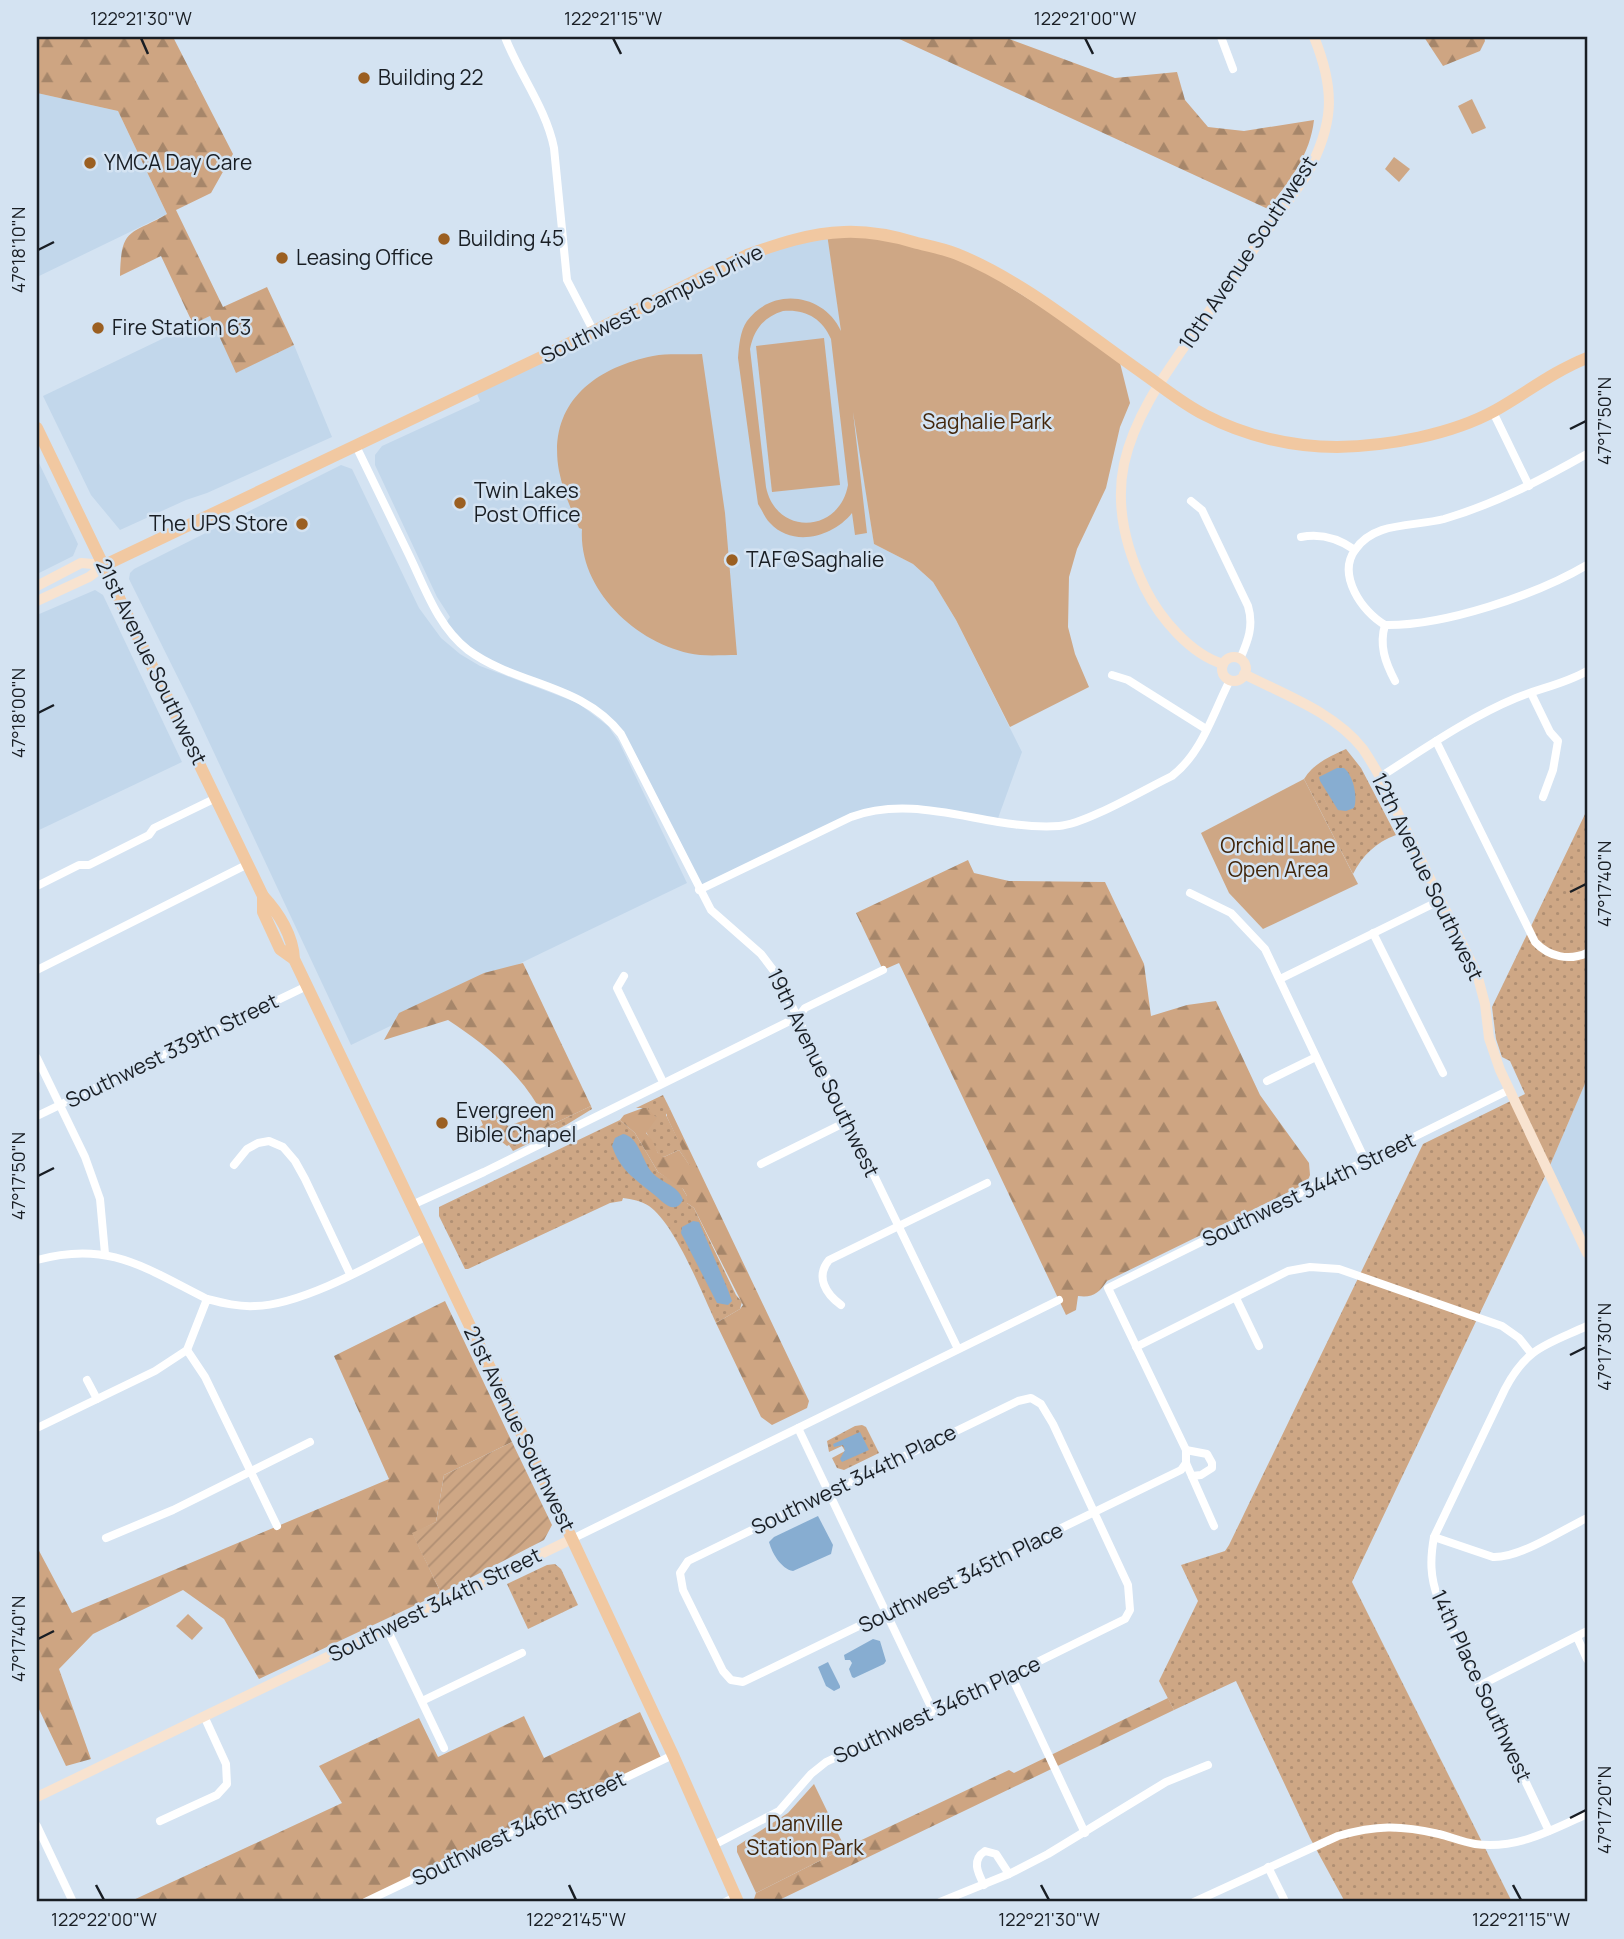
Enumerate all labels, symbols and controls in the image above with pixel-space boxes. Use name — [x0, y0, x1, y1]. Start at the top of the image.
text: 122°21'30"W — [90, 6, 192, 30]
text: 122°21'15"W — [564, 6, 662, 30]
text: 122°21'00"W — [1034, 6, 1136, 30]
place label: Building 22 — [378, 63, 484, 91]
marker: Building 22 — [356, 70, 372, 86]
place label: YMCA Day Care — [104, 148, 252, 176]
street label: 10th Avenue Southwest — [1172, 150, 1323, 355]
marker: YMCA Day Care — [82, 155, 98, 171]
text: 47°18'10"N — [6, 207, 30, 293]
place label: Building 45 — [458, 224, 564, 252]
marker: Building 45 — [436, 231, 452, 247]
street label: Southwest Campus Drive — [536, 237, 767, 369]
place label: Leasing Office — [296, 243, 433, 271]
marker: Leasing Office — [274, 250, 290, 266]
place label: Fire Station 63 — [112, 313, 251, 341]
marker: Fire Station 63 — [90, 320, 106, 336]
text: 47°17'50"N — [1592, 377, 1616, 465]
park label: Saghalie Park — [922, 407, 1052, 435]
place label: Twin Lakes Post Office — [474, 476, 580, 528]
marker: Twin Lakes Post Office — [452, 495, 468, 511]
place label: The UPS Store — [149, 509, 288, 537]
marker: The UPS Store — [294, 516, 310, 532]
place label: TAF@Saghalie — [746, 545, 884, 573]
marker: TAF@Saghalie — [724, 552, 740, 568]
street label: 21st Avenue Southwest — [90, 554, 214, 769]
text: 47°18'00"N — [6, 668, 30, 758]
street label: 12th Avenue Southwest — [1365, 768, 1490, 985]
park label: Orchid Lane Open Area — [1220, 831, 1336, 883]
text: 47°17'40"N — [1592, 841, 1616, 927]
street label: 19th Avenue Southwest — [761, 964, 887, 1181]
street label: Southwest 339th Street — [61, 986, 283, 1114]
place label: Evergreen Bible Chapel — [456, 1096, 576, 1148]
marker: Evergreen Bible Chapel — [434, 1115, 450, 1131]
street label: Southwest 344th Street — [1197, 1125, 1420, 1253]
text: 47°17'50"N — [6, 1132, 30, 1220]
text: 47°17'30"N — [1592, 1303, 1616, 1391]
street label: 21st Avenue Southwest — [458, 1321, 582, 1536]
street label: Southwest 344th Place — [746, 1417, 961, 1541]
street label: Southwest 345th Place — [854, 1515, 1068, 1639]
street label: Southwest 344th Street — [323, 1540, 546, 1668]
street label: 14th Place Southwest — [1425, 1585, 1539, 1786]
text: 47°17'40"N — [6, 1596, 30, 1682]
street label: Southwest 346th Place — [829, 1649, 1045, 1769]
street label: Southwest 346th Street — [407, 1764, 630, 1892]
text: 47°17'20"N — [1592, 1766, 1616, 1854]
park label: Danville Station Park — [746, 1809, 864, 1861]
text: 122°22'00"W — [51, 1907, 157, 1931]
text: 122°21'45"W — [526, 1907, 626, 1931]
text: 122°21'30"W — [998, 1907, 1100, 1931]
text: 122°21'15"W — [1472, 1907, 1570, 1931]

